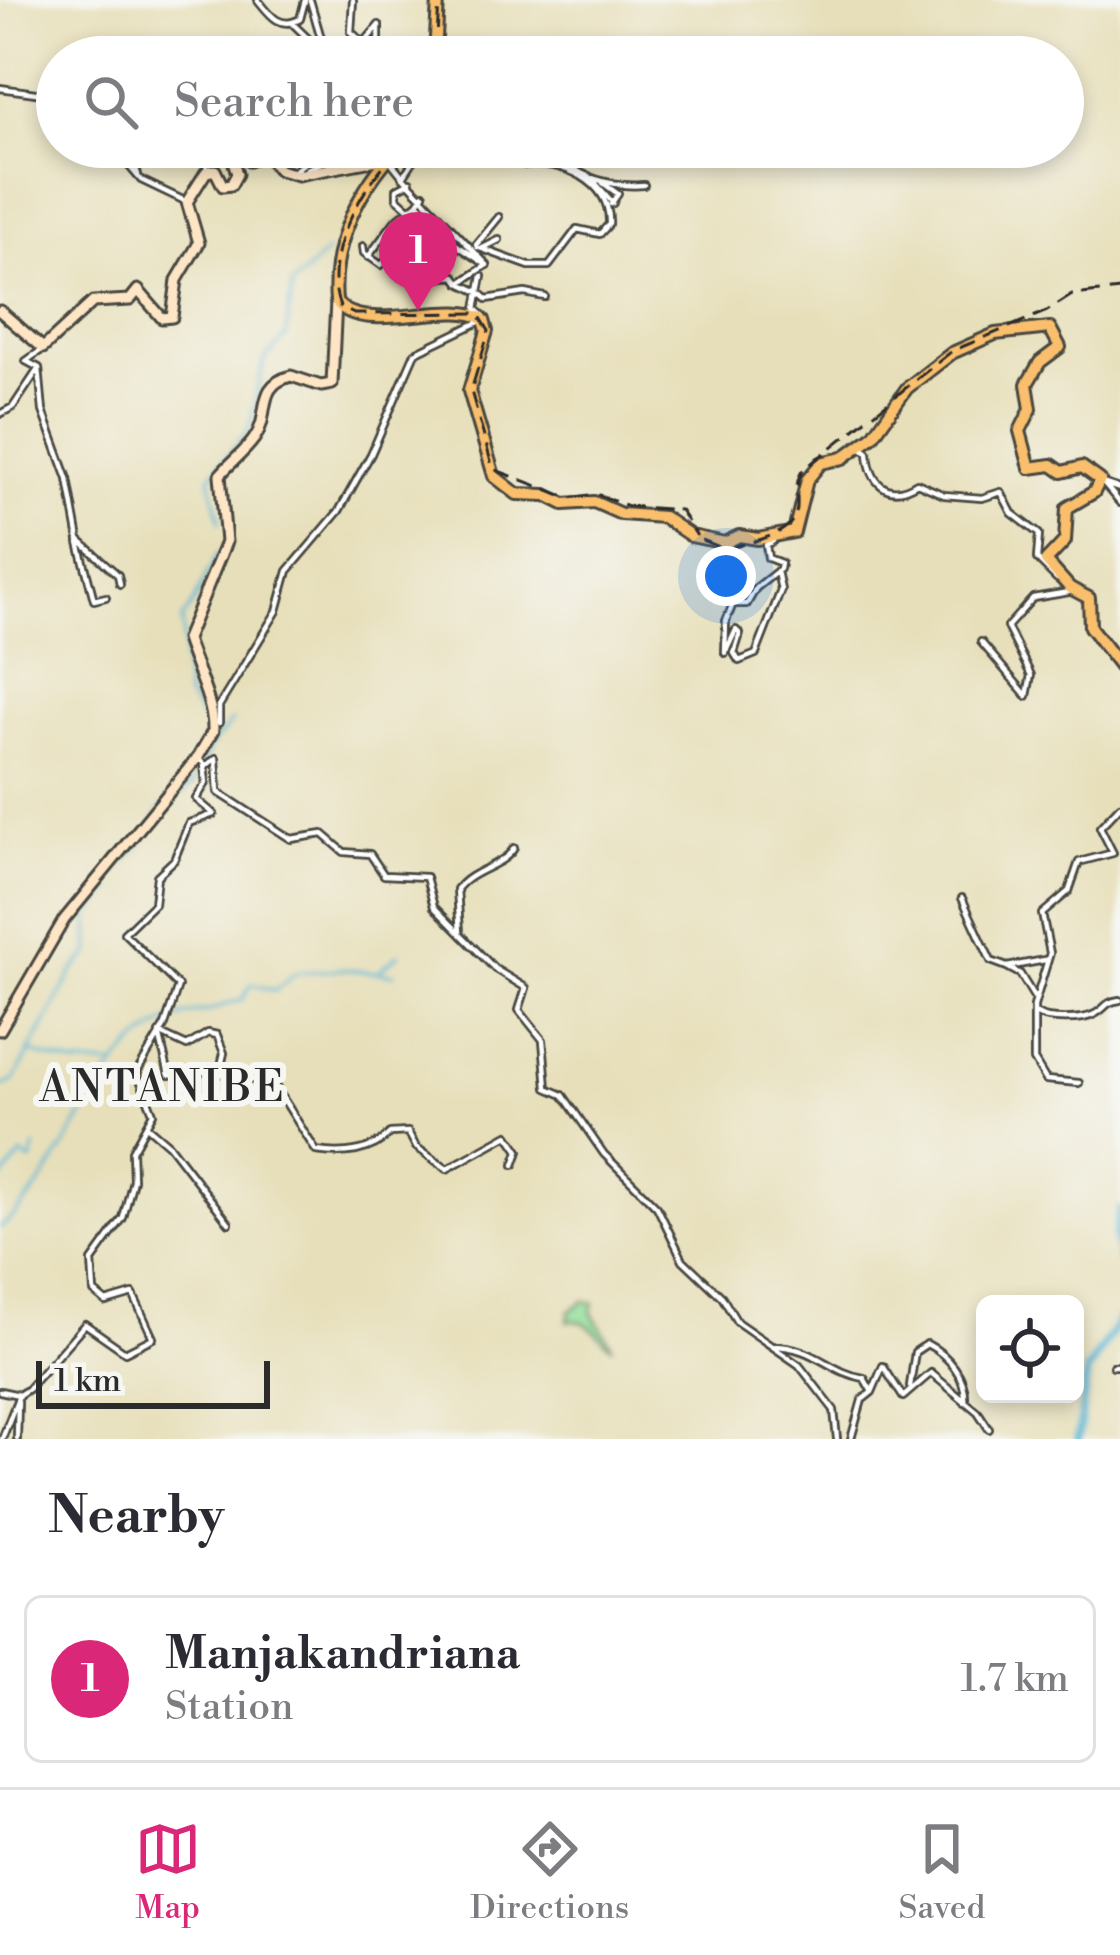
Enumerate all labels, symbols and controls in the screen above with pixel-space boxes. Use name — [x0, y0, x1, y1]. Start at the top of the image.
search box — [36, 36, 1084, 168]
icon: search — [78, 69, 144, 135]
text: Search here — [174, 74, 414, 131]
pin: 1 — [379, 212, 457, 311]
your location — [696, 546, 756, 606]
district label: ANTANIBE — [38, 1062, 287, 1115]
map controls — [976, 1295, 1084, 1403]
button: locate — [976, 1295, 1084, 1403]
scale bar — [36, 1355, 270, 1408]
text: 1 km — [54, 1361, 121, 1402]
text: Nearby — [48, 1485, 224, 1549]
text: Manjakandriana — [165, 1626, 520, 1683]
text: 1 — [81, 1655, 99, 1704]
text: 1.7 km — [961, 1655, 1069, 1704]
text: Station — [165, 1683, 293, 1732]
tab: Map — [135, 1816, 201, 1929]
tab: Directions — [470, 1816, 629, 1929]
tab: Saved — [899, 1816, 985, 1929]

